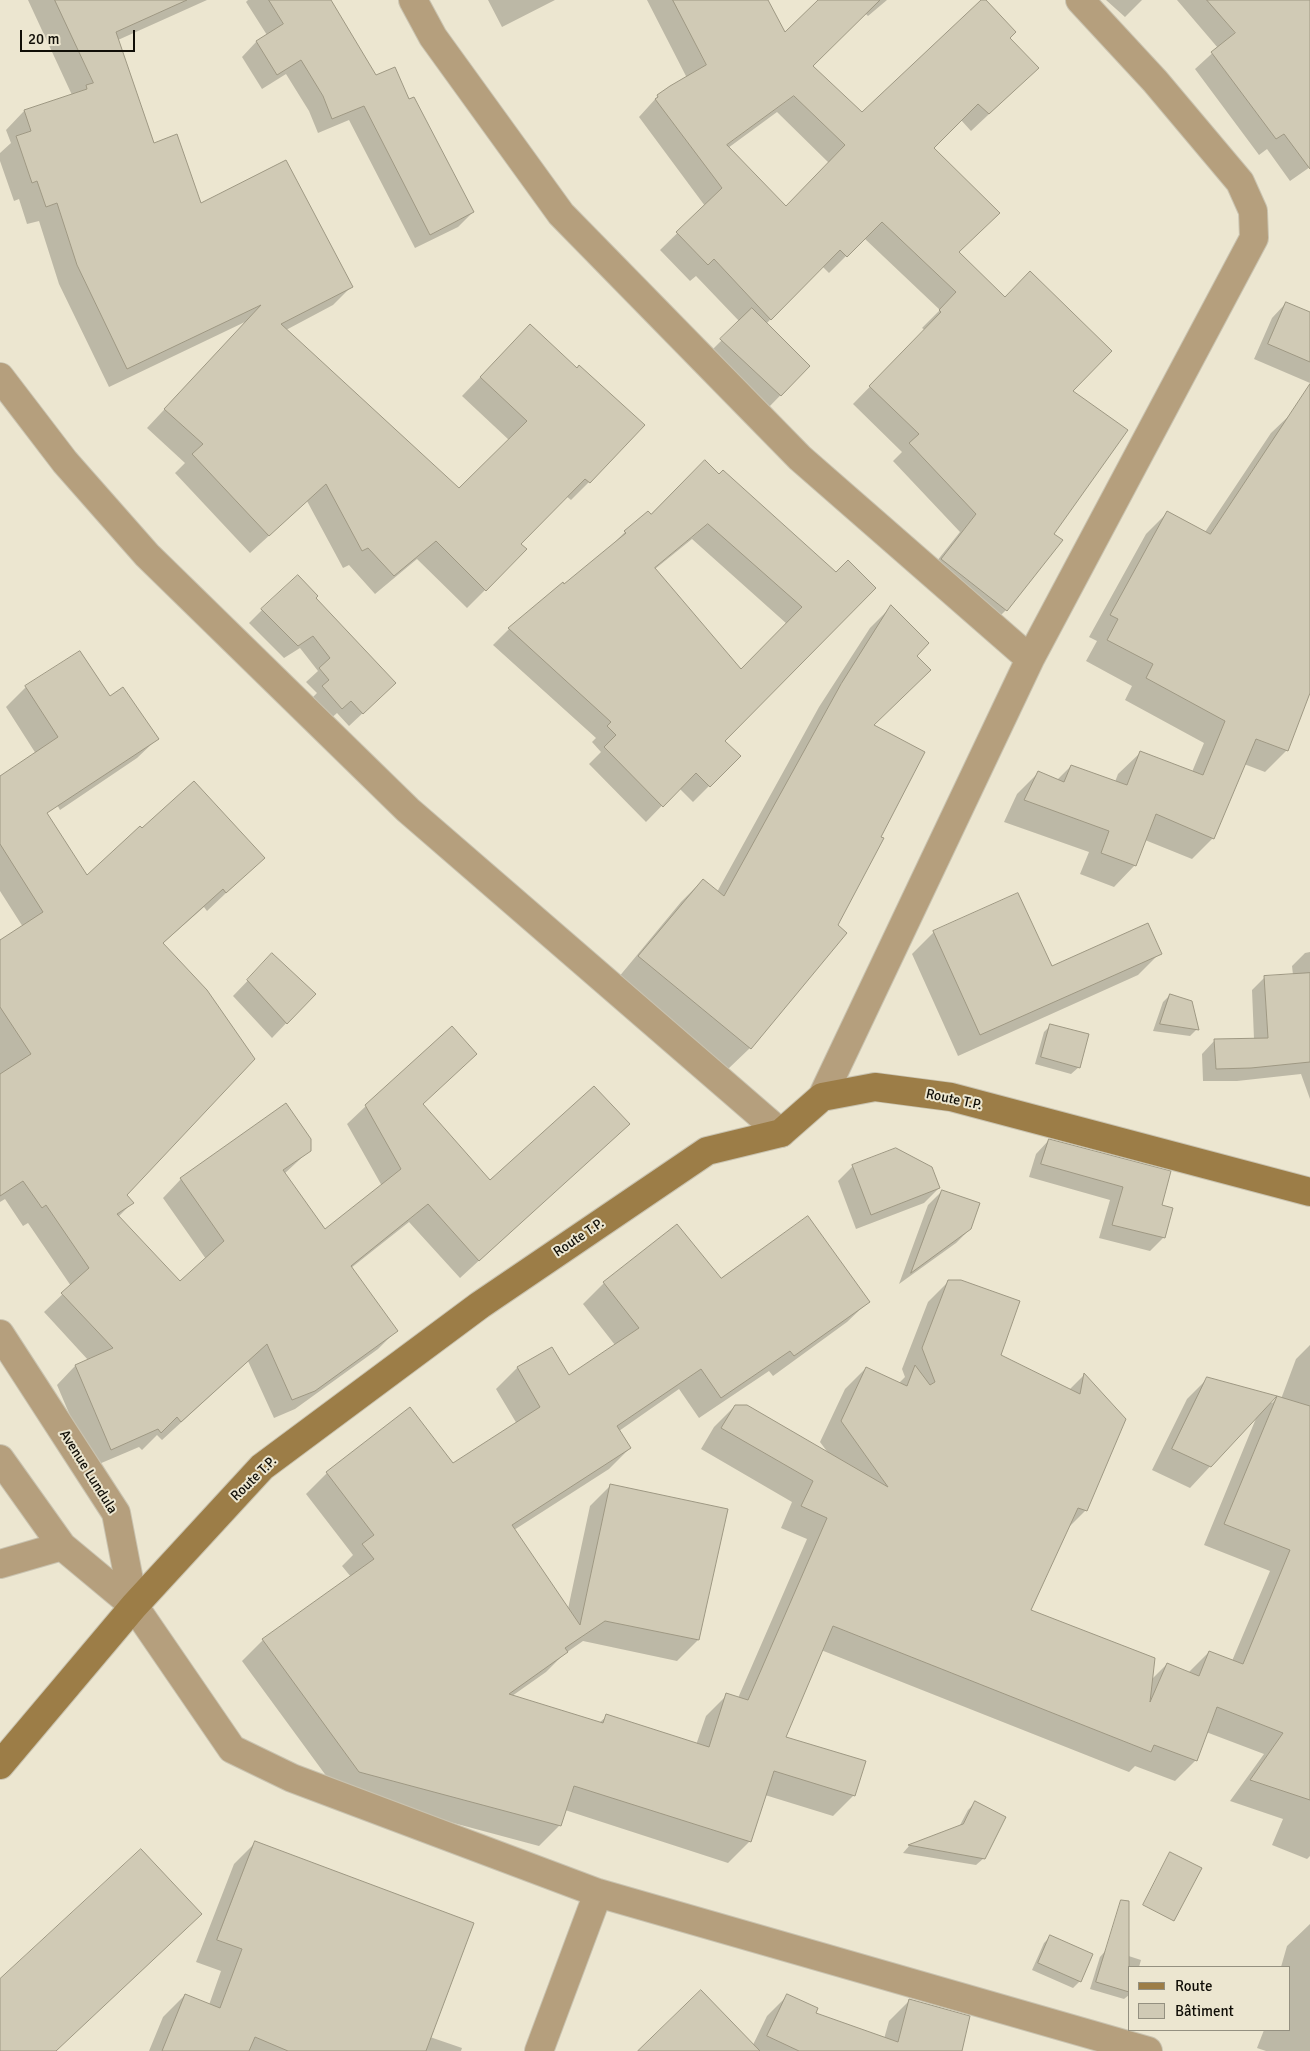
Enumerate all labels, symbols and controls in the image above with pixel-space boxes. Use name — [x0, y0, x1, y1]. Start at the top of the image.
scale bar — [22, 20, 138, 52]
text: 20 m — [28, 30, 59, 48]
street label: Route T.P. — [924, 1086, 984, 1114]
street label: Route T.P. — [551, 1215, 607, 1261]
street label: Avenue Lundula — [56, 1427, 120, 1517]
street label: Route T.P. — [228, 1453, 280, 1505]
legend — [1128, 1966, 1290, 2031]
text: Route — [1175, 1977, 1212, 1995]
text: Bâtiment — [1175, 2002, 1234, 2020]

